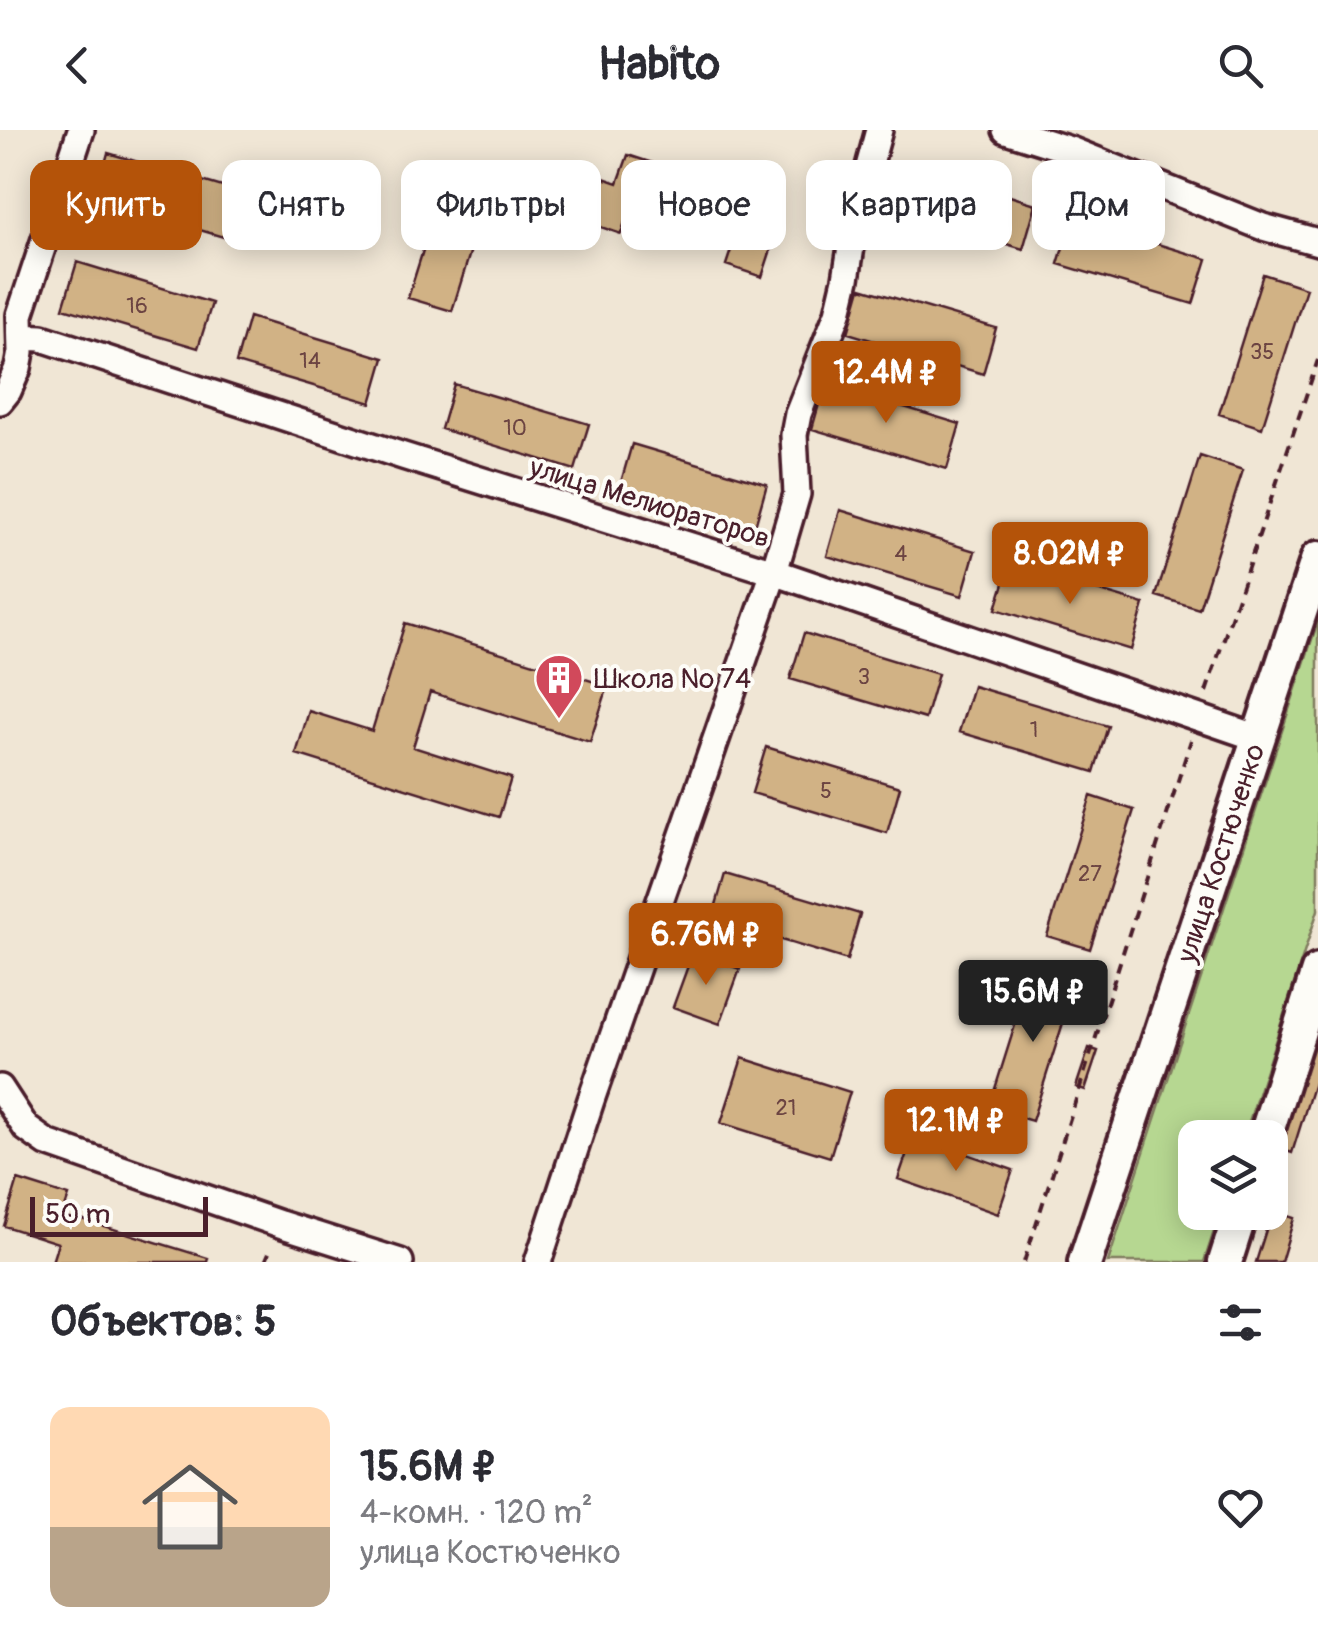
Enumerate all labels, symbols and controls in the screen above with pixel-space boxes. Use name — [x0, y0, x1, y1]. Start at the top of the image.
text: Habito — [598, 37, 720, 93]
icon: back — [50, 38, 105, 93]
icon: search — [1213, 38, 1268, 93]
chip: Купить — [30, 160, 202, 250]
chip: Снять — [222, 160, 381, 250]
chip: Фильтры — [401, 160, 601, 250]
chip: Новое — [621, 160, 786, 250]
chip: Квартира — [806, 160, 1012, 250]
chip: Дом — [1032, 160, 1165, 250]
house number: 16 — [126, 292, 148, 320]
house number: 35 — [1250, 338, 1274, 366]
pin: 12.4M ₽ — [794, 341, 978, 426]
house number: 14 — [299, 347, 321, 375]
text: 12.4M ₽ — [833, 353, 939, 393]
house number: 10 — [503, 414, 527, 442]
street label: улица Мелиораторов — [524, 450, 774, 557]
pin: 8.02M ₽ — [978, 522, 1162, 607]
text: 8.02M ₽ — [1014, 534, 1126, 574]
house number: 4 — [895, 540, 908, 568]
building icon: Школа № 74 — [533, 652, 585, 720]
place label: Школа № 74 — [594, 662, 751, 697]
house number: 3 — [858, 663, 870, 691]
house number: 1 — [1030, 716, 1038, 744]
street label: улица Костюченко — [1169, 740, 1273, 968]
house number: 5 — [820, 777, 832, 805]
house number: 27 — [1078, 860, 1102, 888]
pin: 6.76M ₽ — [614, 903, 798, 988]
text: 6.76M ₽ — [651, 915, 761, 955]
pin: 15.6M ₽ — [941, 960, 1125, 1045]
text: 15.6M ₽ — [981, 972, 1085, 1012]
pin: 12.1M ₽ — [864, 1089, 1048, 1174]
house number: 21 — [776, 1094, 796, 1122]
text: 12.1M ₽ — [906, 1101, 1006, 1141]
map controls — [1178, 1120, 1288, 1230]
button: layers — [1178, 1120, 1288, 1230]
scale bar — [30, 1192, 208, 1236]
text: 50 m — [45, 1197, 110, 1232]
icon: filters — [1213, 1295, 1268, 1350]
text: Объектов: 5 — [50, 1296, 277, 1348]
text: 15.6M ₽ — [360, 1441, 497, 1493]
icon: home — [130, 1447, 250, 1567]
icon: heart — [1213, 1480, 1268, 1535]
text: 4-комн. · 120 m² — [360, 1493, 593, 1533]
text: улица Костюченко — [360, 1533, 620, 1573]

